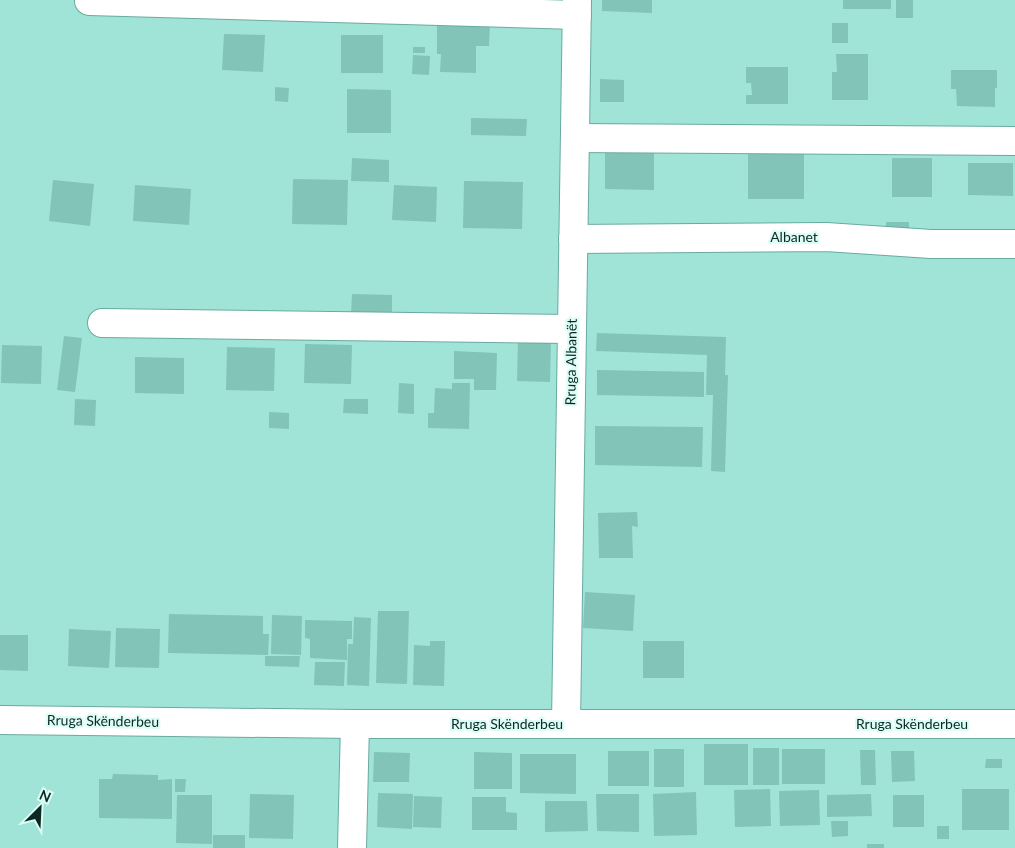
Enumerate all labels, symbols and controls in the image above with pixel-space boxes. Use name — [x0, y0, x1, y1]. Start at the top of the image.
street label: Albanet — [770, 228, 818, 245]
street label: Rruga Albanët — [561, 319, 580, 405]
street label: Rruga Skënderbeu — [47, 711, 159, 730]
street label: Rruga Skënderbeu — [451, 715, 563, 732]
street label: Rruga Skënderbeu — [856, 715, 968, 732]
north arrow — [15, 783, 65, 833]
text: N — [37, 786, 54, 806]

